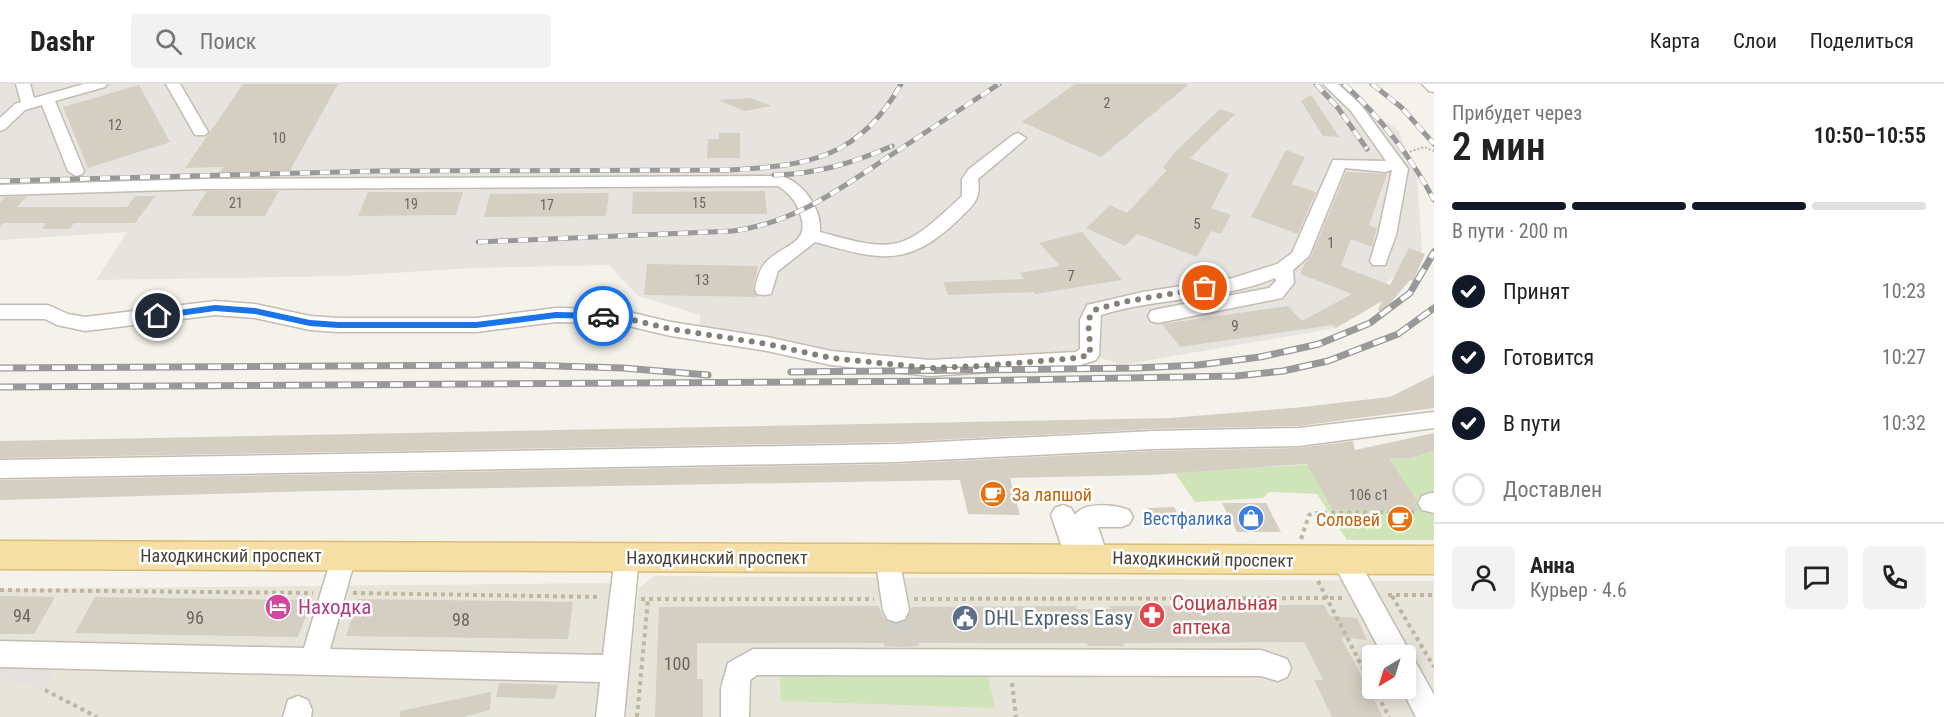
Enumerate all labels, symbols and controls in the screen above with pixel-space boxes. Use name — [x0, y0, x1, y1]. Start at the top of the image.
search box — [131, 14, 551, 68]
text: Dashr — [30, 25, 95, 58]
icon: search — [152, 25, 185, 58]
text: Поиск — [200, 29, 256, 54]
text: Карта — [1650, 29, 1700, 53]
text: Слои — [1733, 29, 1777, 53]
text: Поделиться — [1810, 29, 1914, 53]
house number: 2 — [1104, 95, 1111, 111]
text: Прибудет через — [1452, 101, 1582, 125]
house number: 12 — [108, 117, 122, 133]
text: 10:50–10:55 — [1814, 123, 1926, 148]
text: 2 мин — [1452, 124, 1545, 170]
house number: 10 — [272, 130, 286, 146]
house number: 21 — [229, 195, 243, 211]
house number: 15 — [692, 195, 706, 211]
house number: 19 — [404, 196, 418, 212]
house number: 17 — [540, 197, 554, 213]
house number: 5 — [1193, 215, 1201, 233]
text: В пути · 200 m — [1452, 219, 1568, 243]
house number: 1 — [1327, 234, 1335, 252]
pin — [1179, 262, 1230, 313]
house number: 7 — [1067, 267, 1075, 285]
house number: 13 — [695, 271, 709, 289]
icon: bag — [1188, 271, 1221, 304]
icon: check — [1452, 275, 1485, 308]
text: Принят — [1503, 279, 1570, 304]
text: 10:23 — [1882, 279, 1926, 303]
courier — [573, 286, 633, 346]
pin — [132, 290, 183, 341]
icon: home — [141, 299, 174, 332]
icon: car — [587, 300, 620, 333]
house number: 9 — [1231, 317, 1239, 335]
icon: check — [1452, 341, 1485, 374]
text: Готовится — [1503, 345, 1594, 370]
text: 10:27 — [1882, 345, 1926, 369]
icon: check — [1452, 407, 1485, 440]
text: В пути — [1503, 411, 1561, 436]
text: 10:32 — [1882, 411, 1926, 435]
text: Доставлен — [1503, 477, 1602, 502]
cafe icon: За лапшой — [978, 479, 1008, 509]
place label: За лапшой — [1012, 484, 1092, 505]
house number: 106 с1 — [1349, 486, 1389, 504]
shop icon: Вестфалика — [1236, 503, 1266, 533]
cafe icon: Соловей — [1385, 504, 1415, 534]
place label: Вестфалика — [1143, 508, 1232, 529]
place label: Соловей — [1316, 509, 1380, 530]
street label: Находкинский проспект — [140, 545, 322, 566]
button: person — [1452, 546, 1515, 609]
button: chat — [1785, 546, 1848, 609]
button: phone — [1863, 546, 1926, 609]
street label: Находкинский проспект — [626, 547, 808, 568]
street label: Находкинский проспект — [1112, 547, 1294, 571]
text: Анна — [1530, 553, 1575, 578]
text: Курьер · 4.6 — [1530, 578, 1627, 602]
place label: Социальная аптека — [1172, 591, 1278, 639]
hotel icon: Находка — [263, 592, 293, 622]
place label: Находка — [298, 595, 371, 619]
pharmacy icon: Социальная аптека — [1137, 600, 1167, 630]
public building icon: DHL Express Easy — [950, 603, 980, 633]
house number: 94 — [13, 605, 31, 626]
place label: DHL Express Easy — [984, 606, 1133, 630]
house number: 96 — [186, 607, 204, 628]
house number: 98 — [452, 609, 470, 630]
north arrow — [1362, 645, 1416, 699]
map controls — [1362, 645, 1416, 699]
house number: 100 — [664, 653, 690, 674]

